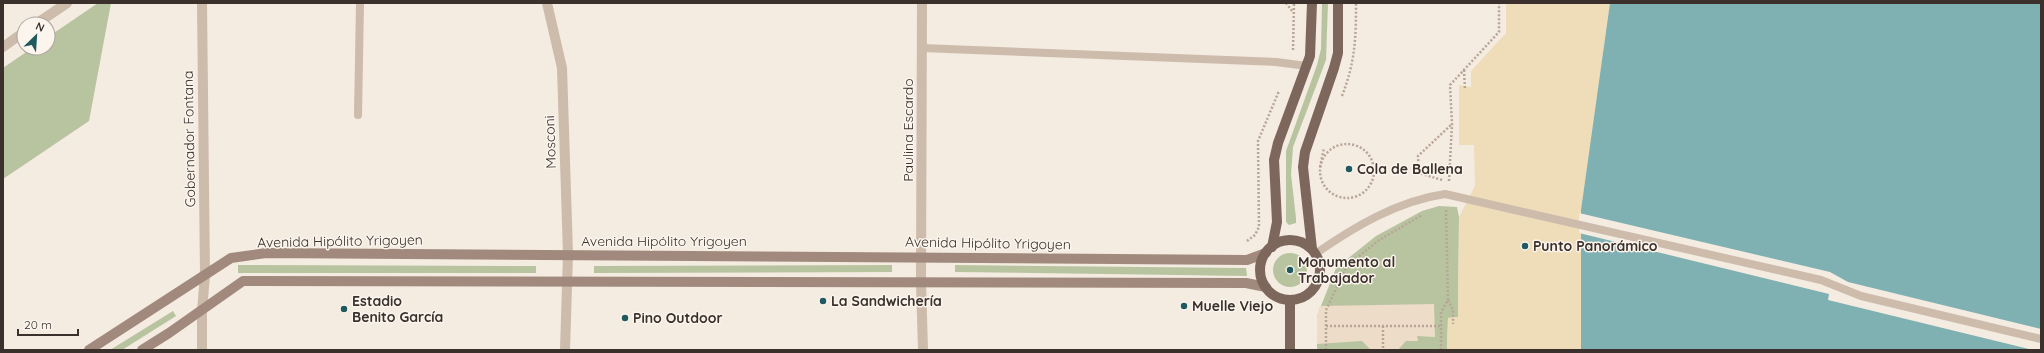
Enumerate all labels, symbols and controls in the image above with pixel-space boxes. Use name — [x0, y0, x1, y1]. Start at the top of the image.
north arrow — [16, 16, 56, 56]
text: N — [34, 19, 47, 35]
street label: Gobernador Fontana — [179, 70, 199, 208]
street label: Paulina Escardo — [899, 78, 917, 182]
street label: Mosconi — [540, 115, 560, 169]
place label: Cola de Ballena — [1357, 160, 1463, 178]
marker: Cola de Ballena — [1344, 164, 1354, 174]
street label: Avenida Hipólito Yrigoyen — [257, 231, 423, 251]
street label: Avenida Hipólito Yrigoyen — [581, 232, 747, 250]
street label: Avenida Hipólito Yrigoyen — [905, 233, 1071, 253]
place label: Punto Panorámico — [1533, 237, 1658, 255]
marker: Punto Panorámico — [1520, 241, 1530, 251]
place label: Monumento al Trabajador — [1298, 253, 1395, 287]
marker: Monumento al Trabajador — [1285, 265, 1295, 275]
place label: Estadio Benito García — [352, 292, 443, 326]
place label: La Sandwichería — [831, 292, 942, 310]
marker: La Sandwichería — [818, 296, 828, 306]
place label: Muelle Viejo — [1192, 297, 1273, 315]
marker: Muelle Viejo — [1179, 301, 1189, 311]
marker: Estadio Benito García — [339, 304, 349, 314]
place label: Pino Outdoor — [633, 309, 723, 327]
scale bar — [18, 311, 78, 337]
marker: Pino Outdoor — [620, 313, 630, 323]
text: 20 m — [24, 317, 52, 332]

